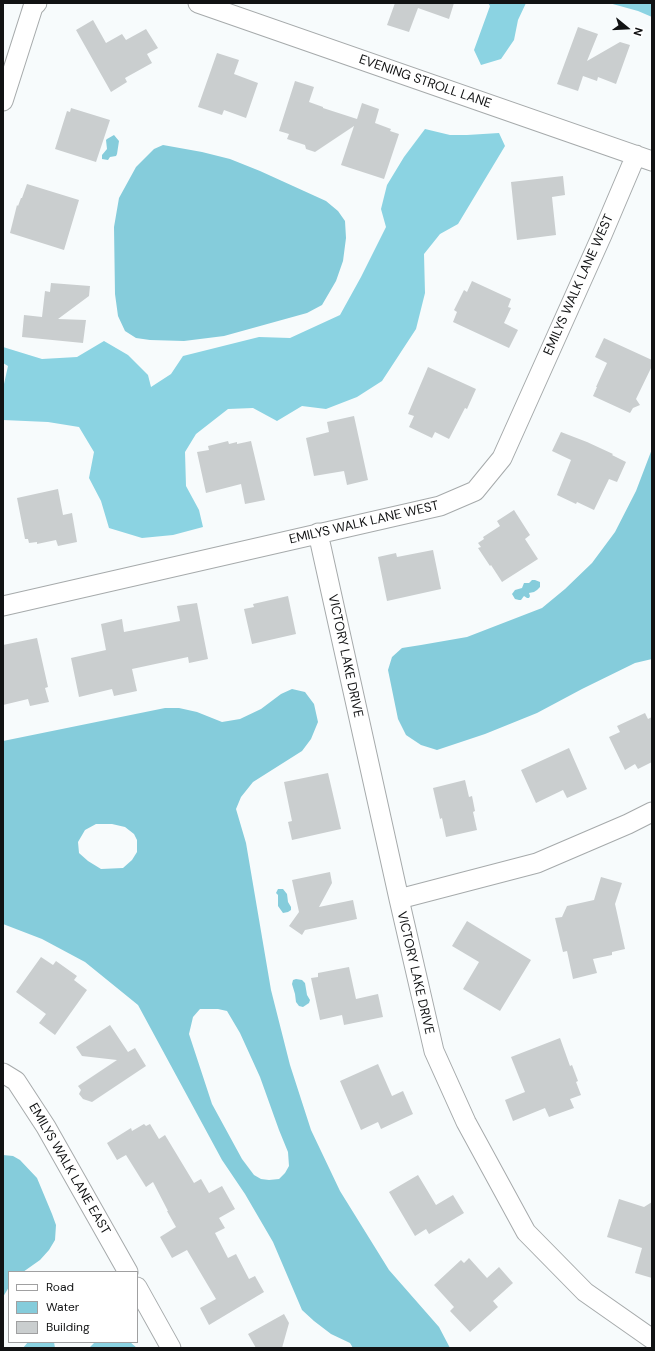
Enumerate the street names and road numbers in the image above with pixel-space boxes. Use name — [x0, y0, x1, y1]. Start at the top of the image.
street label: EVENING STROLL LANE — [357, 52, 493, 112]
street label: EMILYS WALK LANE WEST — [541, 212, 617, 358]
street label: EMILYS WALK LANE WEST — [288, 498, 440, 548]
street label: VICTORY LAKE DRIVE — [324, 593, 366, 719]
street label: VICTORY LAKE DRIVE — [393, 910, 437, 1036]
street label: EMILYS WALK LANE EAST — [25, 1101, 113, 1237]

